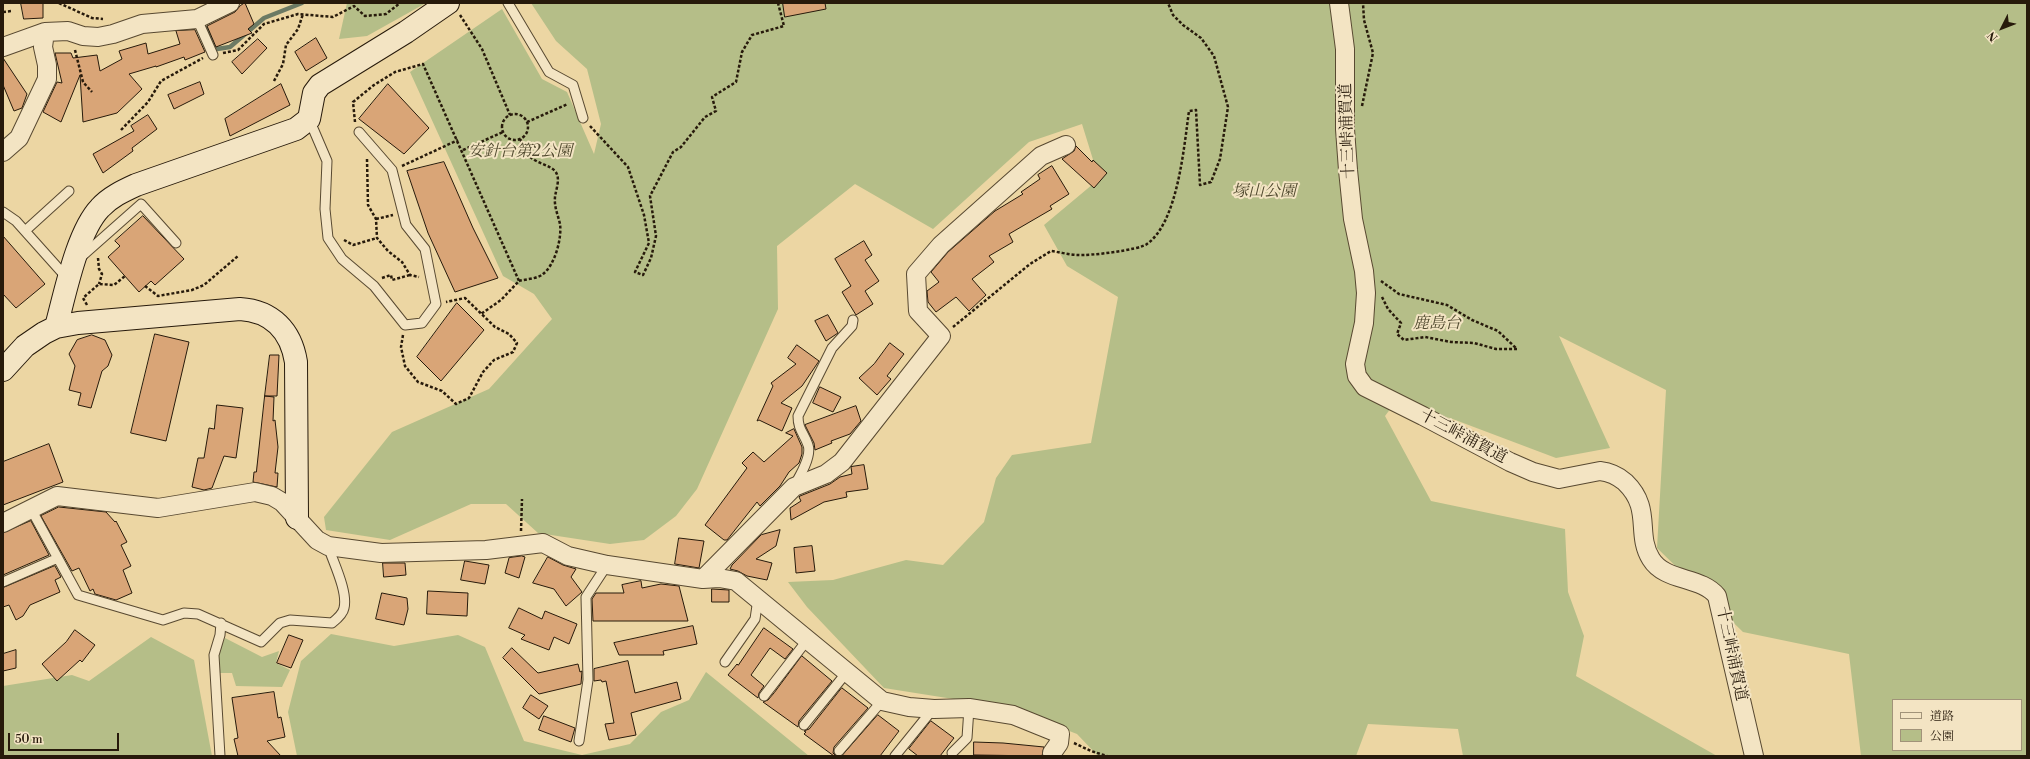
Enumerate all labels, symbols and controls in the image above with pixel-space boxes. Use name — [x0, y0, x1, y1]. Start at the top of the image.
north arrow — [1982, 8, 2022, 48]
text: N — [1985, 28, 2001, 44]
street label: 十三峠浦賀道 — [1337, 83, 1359, 179]
park label: 安針台第2公園 — [468, 142, 572, 162]
park label: 塚山公園 — [1232, 182, 1296, 202]
park label: 鹿島台 — [1413, 314, 1461, 334]
street label: 十三峠浦賀道 — [1416, 406, 1510, 468]
street label: 十三峠浦賀道 — [1712, 605, 1750, 703]
legend — [1892, 699, 2022, 751]
text: 道路 — [1930, 709, 1954, 724]
scale bar — [10, 725, 121, 751]
text: 公園 — [1930, 729, 1954, 744]
text: 50 m — [15, 732, 43, 747]

